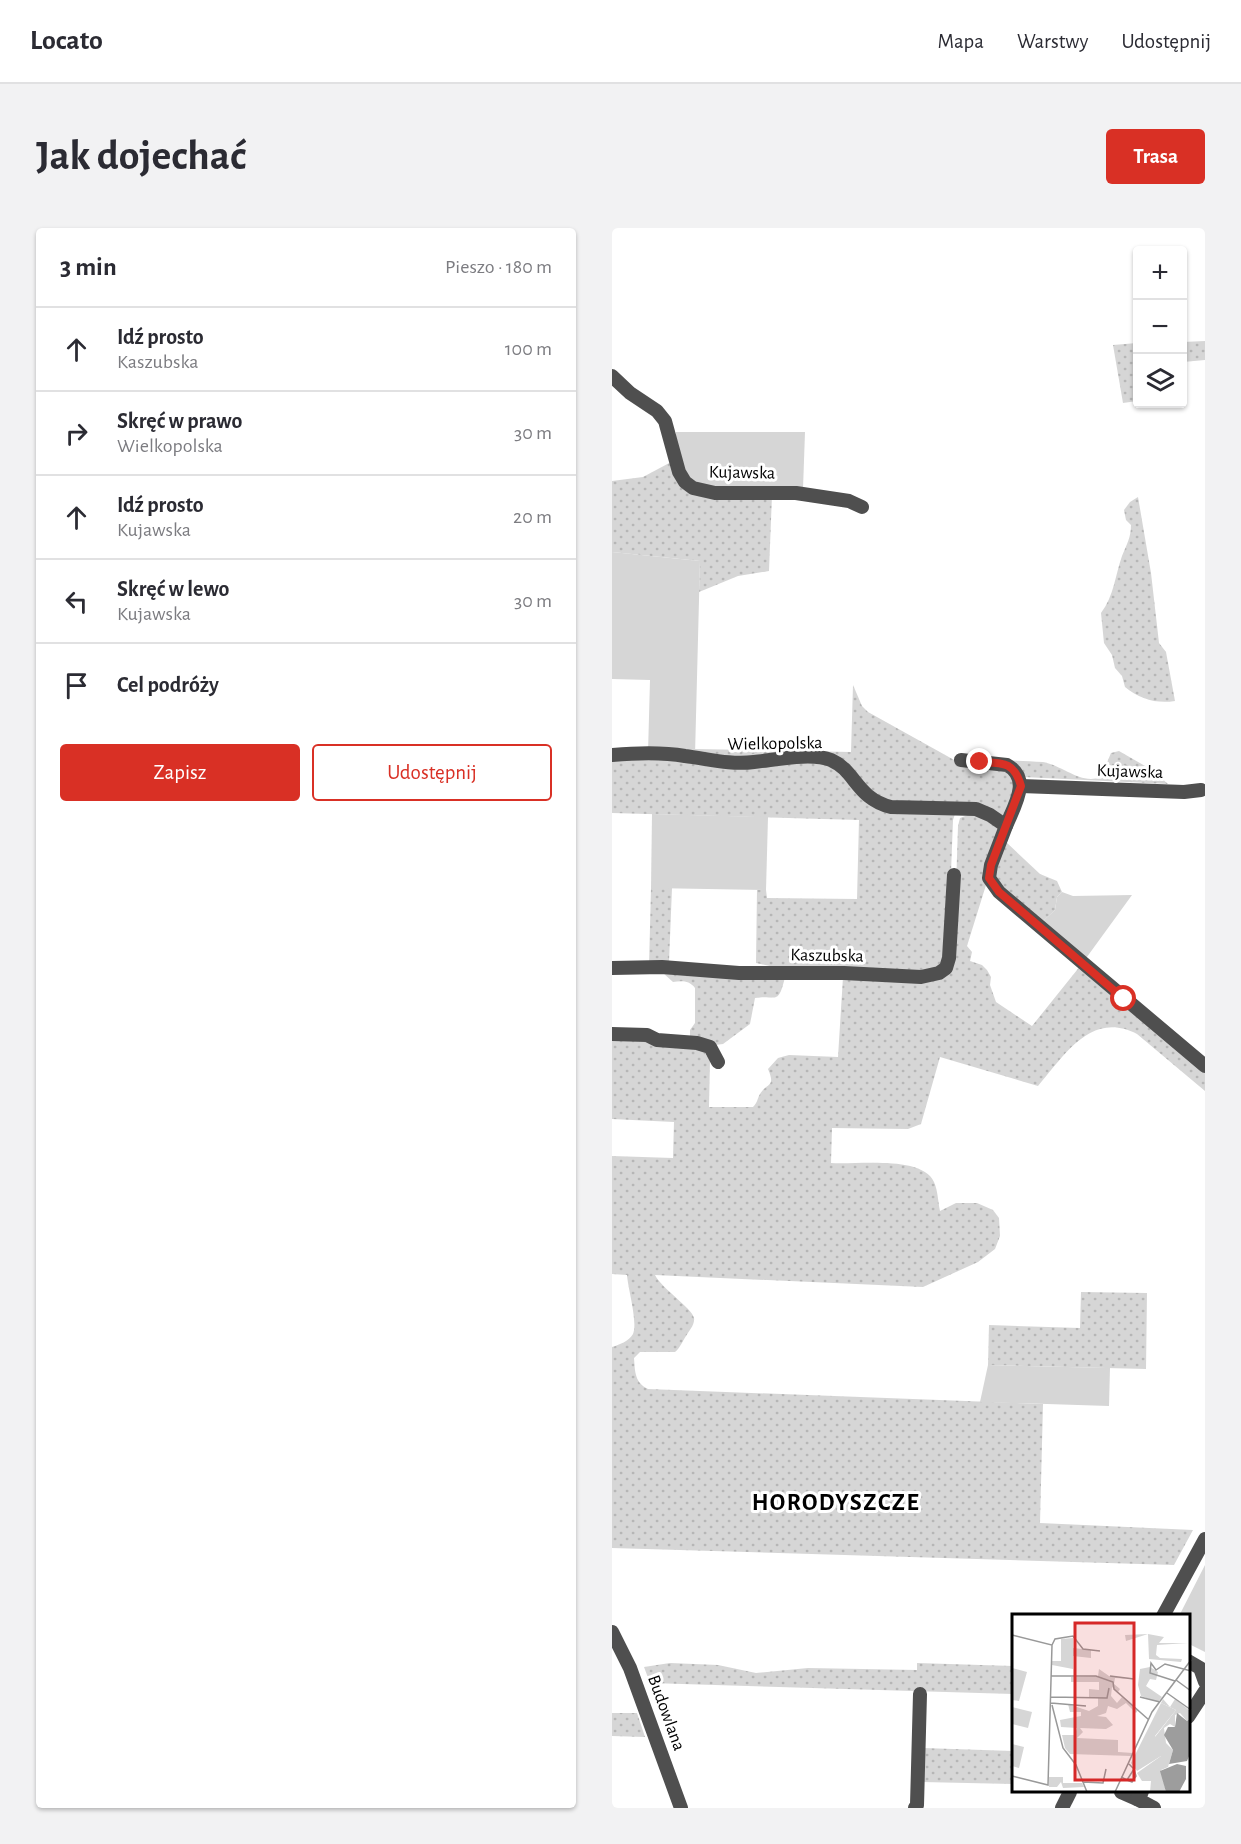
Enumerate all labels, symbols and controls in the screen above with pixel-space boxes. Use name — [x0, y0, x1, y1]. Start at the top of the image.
text: Locato — [30, 27, 103, 55]
text: Mapa — [938, 31, 984, 52]
text: Warstwy — [1017, 31, 1088, 52]
text: Udostępnij — [1121, 31, 1211, 52]
button: Trasa — [1106, 129, 1205, 184]
text: Jak dojechać — [36, 135, 246, 177]
map controls — [1133, 246, 1187, 408]
button: + — [1133, 246, 1187, 300]
text: 3 min — [60, 254, 117, 280]
text: Pieszo · 180 m — [445, 257, 552, 277]
button: − — [1133, 300, 1187, 354]
text: Idź prosto — [117, 326, 204, 348]
icon: ahead — [60, 333, 93, 366]
text: 100 m — [505, 339, 552, 359]
text: Kaszubska — [117, 352, 198, 372]
button: layers — [1133, 354, 1187, 408]
text: Skręć w prawo — [117, 410, 242, 432]
icon: right — [60, 417, 93, 450]
text: 30 m — [514, 423, 552, 443]
text: Wielkopolska — [117, 436, 223, 456]
street label: Kujawska — [709, 463, 775, 483]
text: Idź prosto — [117, 494, 204, 516]
icon: ahead — [60, 501, 93, 534]
text: 20 m — [513, 507, 552, 527]
text: Kujawska — [117, 520, 191, 540]
text: Skręć w lewo — [117, 578, 229, 600]
icon: left — [60, 585, 93, 618]
text: 30 m — [514, 591, 552, 611]
text: Kujawska — [117, 604, 191, 624]
icon: arrive — [60, 669, 93, 702]
text: Cel podróży — [117, 674, 219, 696]
street label: Wielkopolska — [727, 734, 823, 754]
button: Zapisz — [60, 744, 300, 801]
button: Udostępnij — [312, 744, 552, 801]
route end — [966, 748, 992, 774]
street label: Kujawska — [1096, 762, 1164, 782]
street label: Kaszubska — [790, 946, 864, 966]
route start — [1110, 985, 1136, 1011]
district label: HORODYSZCZE — [752, 1491, 920, 1515]
inset map — [1012, 1614, 1190, 1793]
street label: Budowlana — [644, 1673, 688, 1753]

